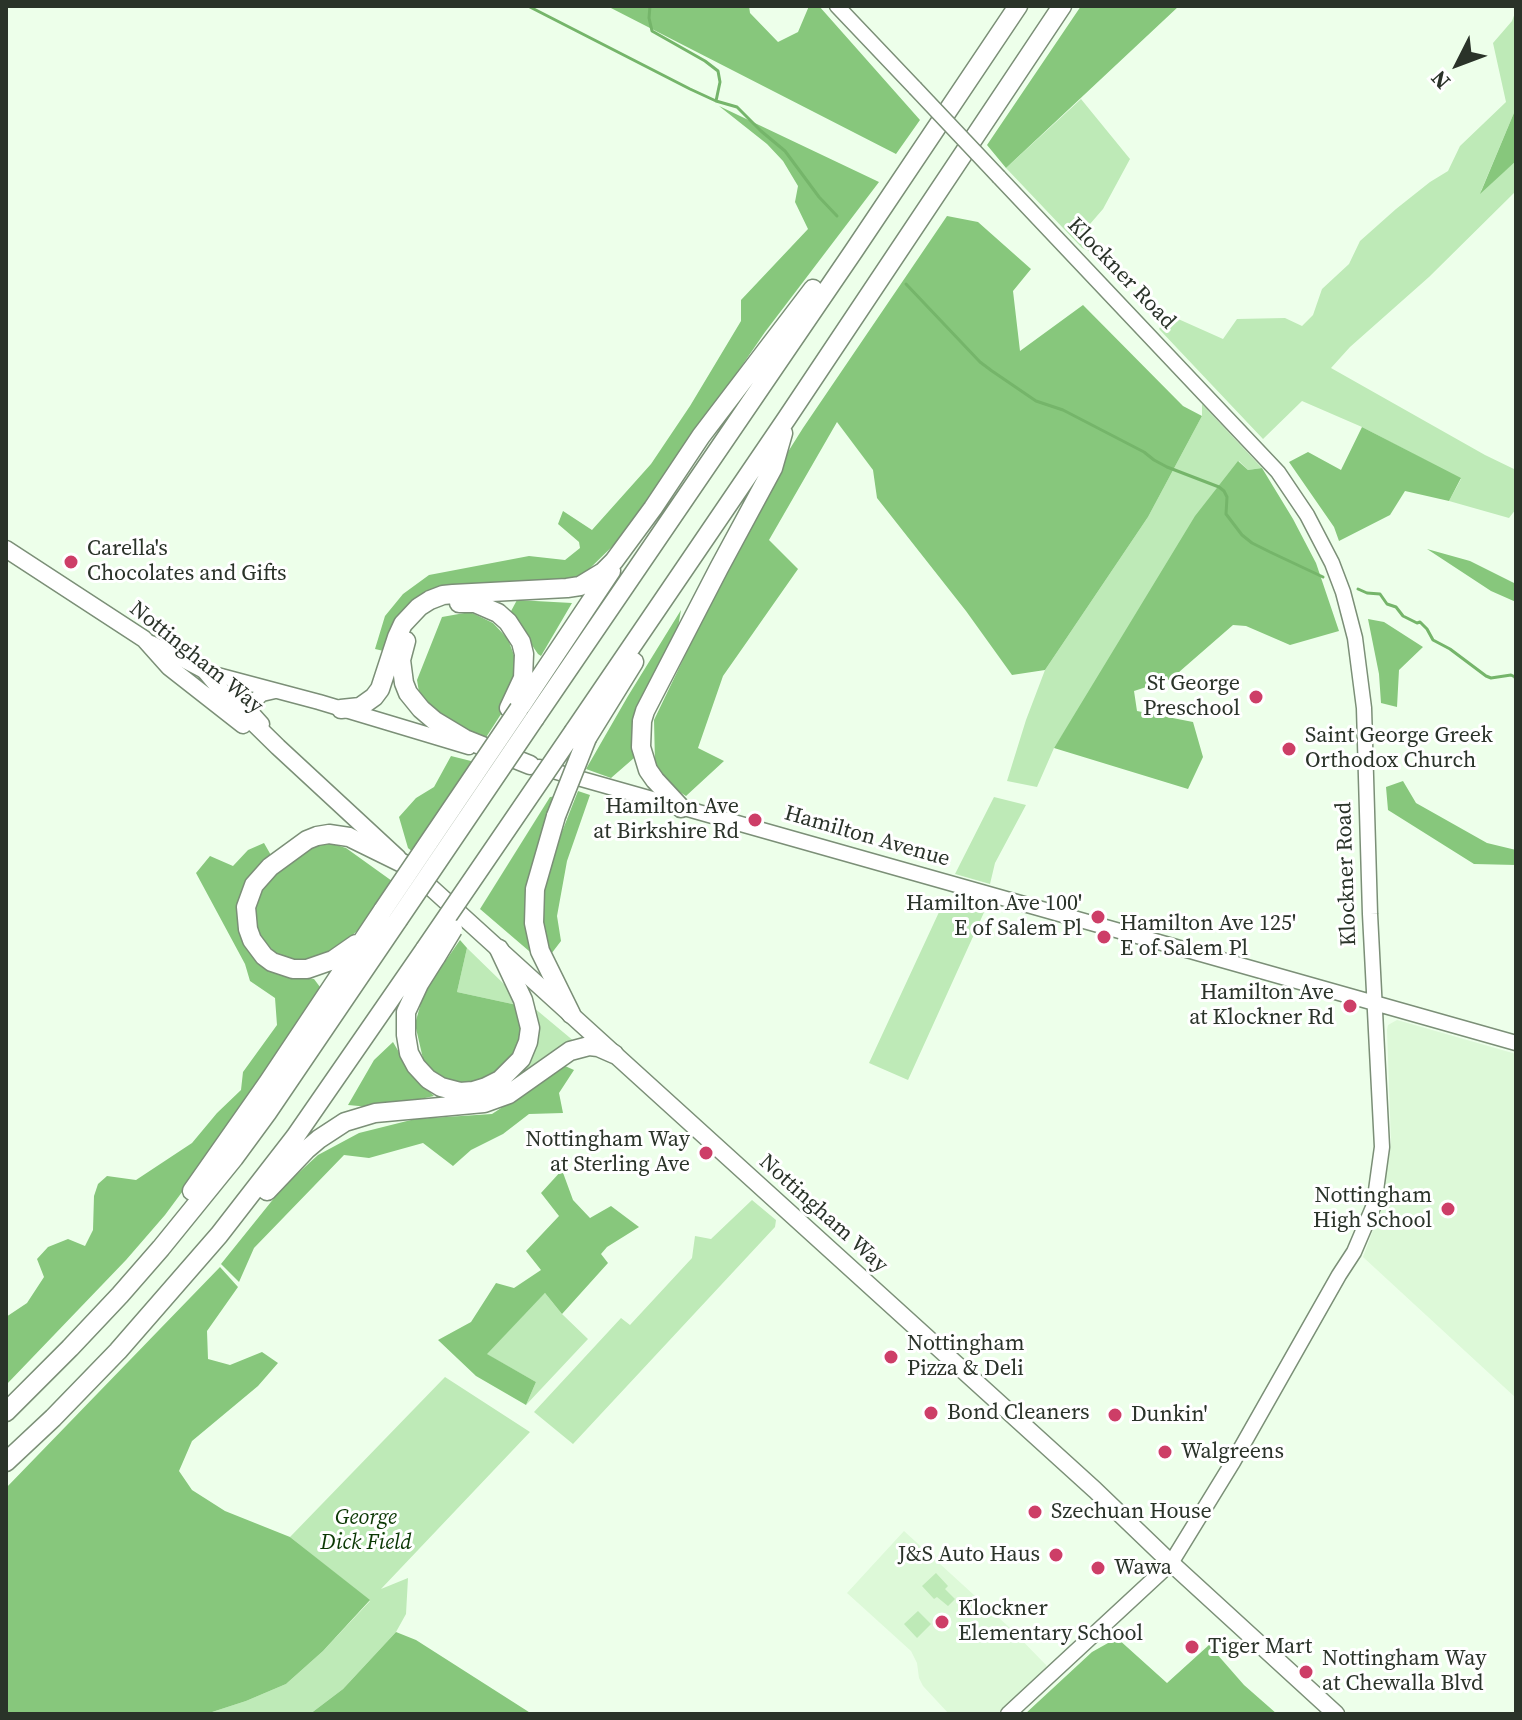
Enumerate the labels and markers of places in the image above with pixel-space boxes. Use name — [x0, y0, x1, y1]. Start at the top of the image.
place label: Carella's Chocolates and Gifts — [87, 536, 287, 588]
marker: Carella's Chocolates and Gifts — [62, 553, 80, 571]
place label: St George Preschool — [1143, 671, 1240, 722]
marker: St George Preschool — [1247, 688, 1265, 706]
place label: Saint George Greek Orthodox Church — [1305, 723, 1493, 774]
marker: Saint George Greek Orthodox Church — [1280, 740, 1298, 758]
place label: Hamilton Ave at Birkshire Rd — [593, 794, 739, 846]
marker: Hamilton Ave at Birkshire Rd — [746, 811, 764, 829]
place label: Hamilton Ave 100' E of Salem Pl — [906, 891, 1082, 942]
marker: Hamilton Ave 100' E of Salem Pl — [1089, 908, 1107, 926]
place label: Hamilton Ave 125' E of Salem Pl — [1120, 911, 1296, 962]
marker: Hamilton Ave 125' E of Salem Pl — [1095, 928, 1113, 946]
place label: Hamilton Ave at Klockner Rd — [1189, 980, 1334, 1032]
marker: Hamilton Ave at Klockner Rd — [1341, 997, 1359, 1015]
place label: Nottingham Way at Sterling Ave — [526, 1127, 690, 1178]
marker: Nottingham Way at Sterling Ave — [697, 1144, 715, 1162]
place label: Nottingham High School — [1313, 1183, 1432, 1234]
marker: Nottingham High School — [1439, 1200, 1457, 1218]
place label: Nottingham Pizza & Deli — [907, 1331, 1024, 1382]
marker: Nottingham Pizza & Deli — [882, 1348, 900, 1366]
place label: Bond Cleaners — [947, 1400, 1090, 1426]
place label: Dunkin' — [1131, 1402, 1208, 1428]
marker: Bond Cleaners — [922, 1404, 940, 1422]
marker: Dunkin' — [1106, 1406, 1124, 1424]
place label: Walgreens — [1181, 1439, 1284, 1465]
marker: Walgreens — [1156, 1443, 1174, 1461]
place label: Szechuan House — [1051, 1499, 1212, 1525]
marker: Szechuan House — [1026, 1503, 1044, 1521]
place label: J&S Auto Haus — [898, 1542, 1040, 1568]
marker: J&S Auto Haus — [1047, 1546, 1065, 1564]
place label: Wawa — [1114, 1555, 1172, 1581]
marker: Wawa — [1089, 1559, 1107, 1577]
place label: Klockner Elementary School — [958, 1596, 1143, 1648]
marker: Klockner Elementary School — [933, 1613, 951, 1631]
place label: Tiger Mart — [1208, 1634, 1312, 1660]
marker: Tiger Mart — [1183, 1638, 1201, 1656]
place label: Nottingham Way at Chewalla Blvd — [1322, 1646, 1486, 1698]
marker: Nottingham Way at Chewalla Blvd — [1297, 1663, 1315, 1681]

